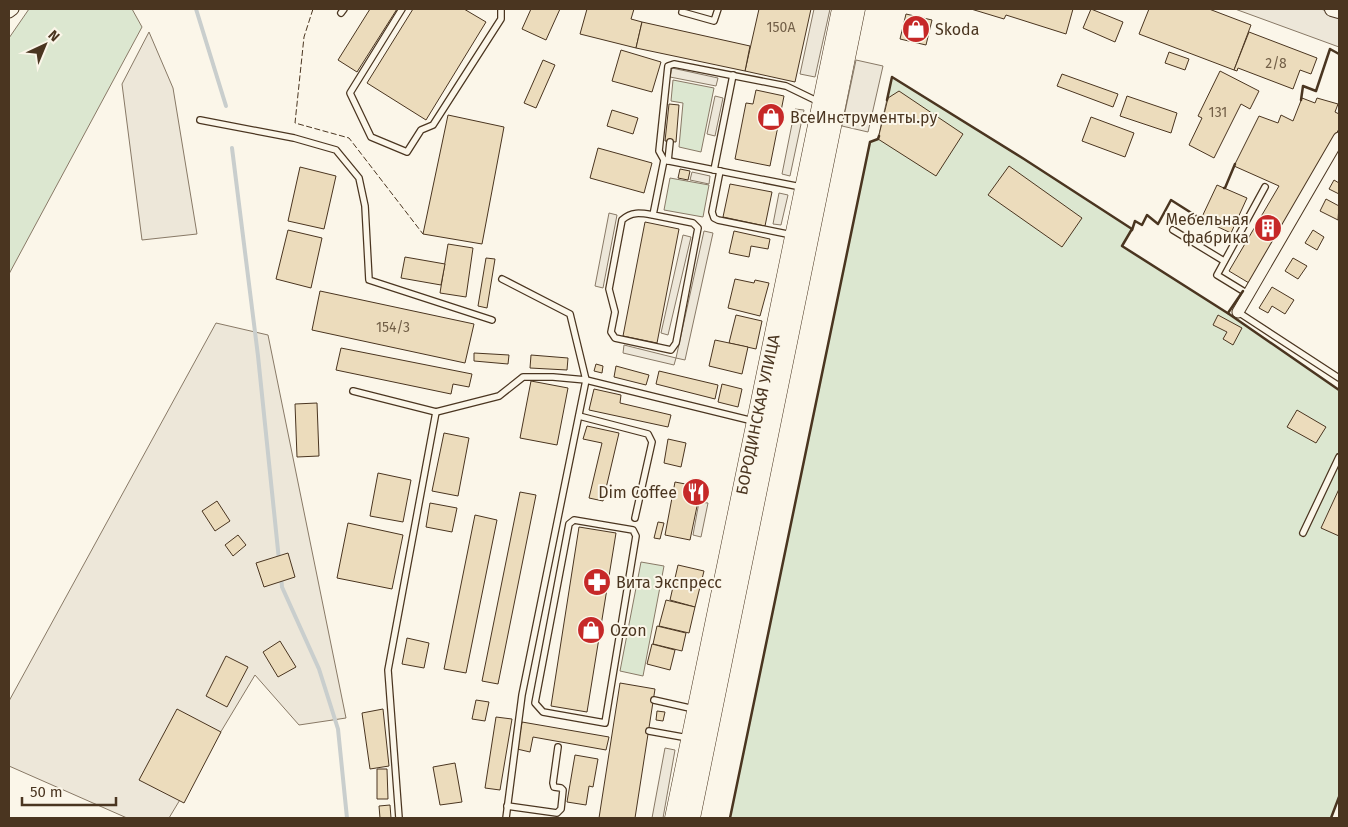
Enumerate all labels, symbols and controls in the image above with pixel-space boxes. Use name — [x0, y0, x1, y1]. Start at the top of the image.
shop icon: Skoda — [901, 14, 931, 44]
house number: 150А — [767, 19, 795, 36]
north arrow — [20, 20, 70, 70]
place label: Skoda — [935, 20, 979, 39]
text: N — [44, 27, 63, 45]
house number: 2/8 — [1265, 55, 1287, 72]
shop icon: ВсеИнструменты.ру — [756, 102, 786, 132]
house number: 131 — [1209, 104, 1227, 121]
place label: ВсеИнструменты.ру — [790, 108, 937, 127]
place label: Мебельная фабрика — [1166, 210, 1249, 247]
building icon: Мебельная фабрика — [1253, 213, 1283, 243]
house number: 154/3 — [376, 319, 410, 336]
street label: БОРОДИНСКАЯ УЛИЦА — [732, 332, 784, 496]
restaurant icon: Dim Coffee — [681, 477, 711, 507]
place label: Dim Coffee — [598, 483, 677, 502]
pharmacy icon: Вита Экспресс — [582, 567, 612, 597]
place label: Вита Экспресс — [616, 573, 722, 592]
shop icon: Ozon — [576, 615, 606, 645]
place label: Ozon — [610, 621, 647, 640]
scale bar — [22, 774, 116, 806]
text: 50 m — [30, 783, 63, 801]

